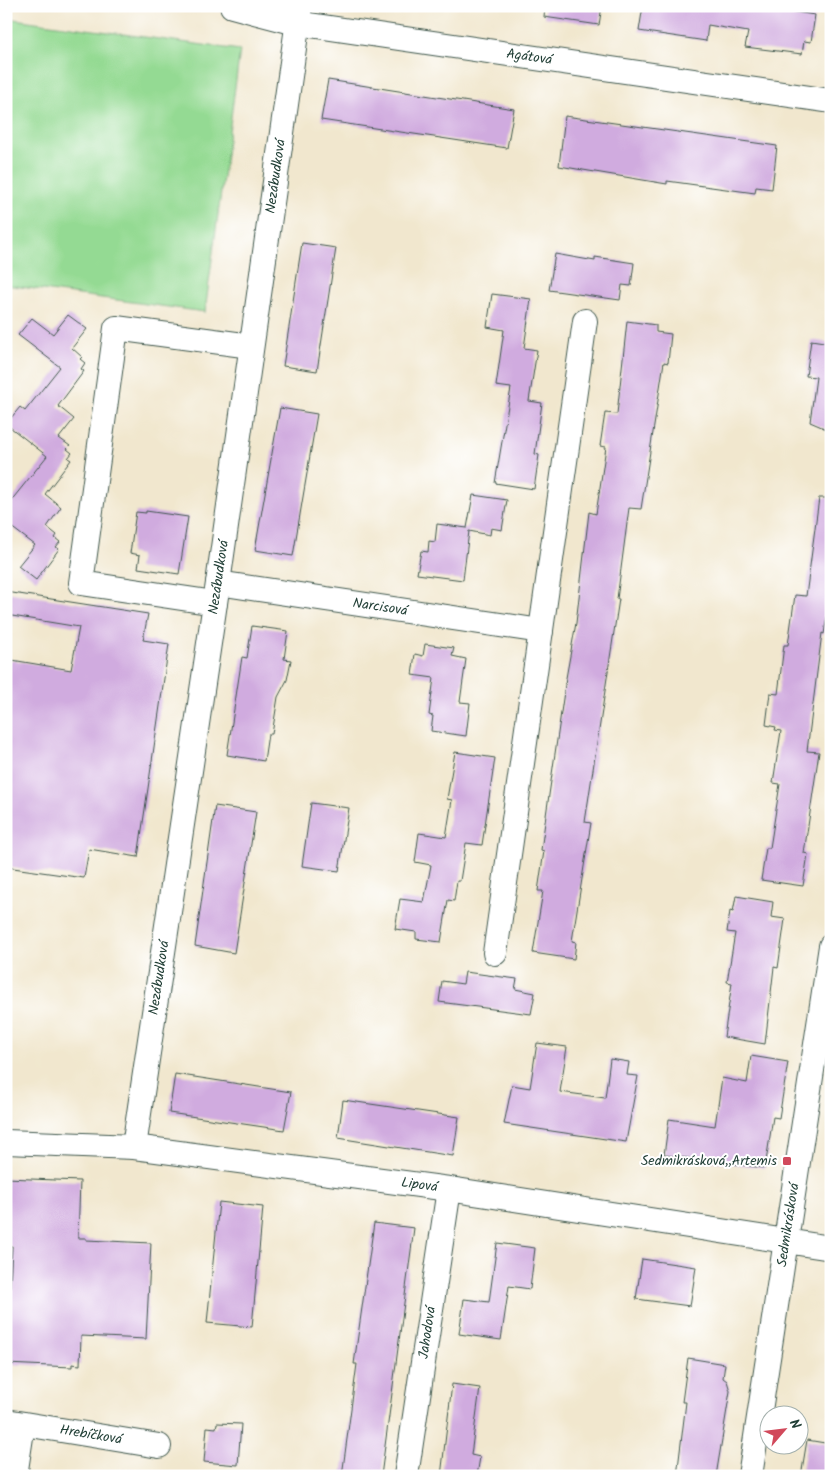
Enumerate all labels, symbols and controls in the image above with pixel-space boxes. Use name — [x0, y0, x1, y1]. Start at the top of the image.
street label: Agátová — [505, 43, 555, 71]
street label: Nezábudková — [260, 136, 292, 215]
street label: Nezábudková — [202, 537, 235, 616]
street label: Narcisová — [351, 592, 410, 622]
street label: Nezábudková — [143, 938, 176, 1017]
place label: Sedmikrásková,,Artemis — [641, 1150, 777, 1172]
marker: Sedmikrásková,,Artemis — [781, 1155, 793, 1167]
street label: Lipová — [400, 1172, 440, 1199]
street label: Sedmikrásková — [771, 1180, 806, 1268]
street label: Jahodová — [413, 1303, 442, 1360]
north arrow — [760, 1404, 810, 1454]
text: N — [783, 1415, 806, 1434]
street label: Hrebíčková — [58, 1419, 125, 1451]

